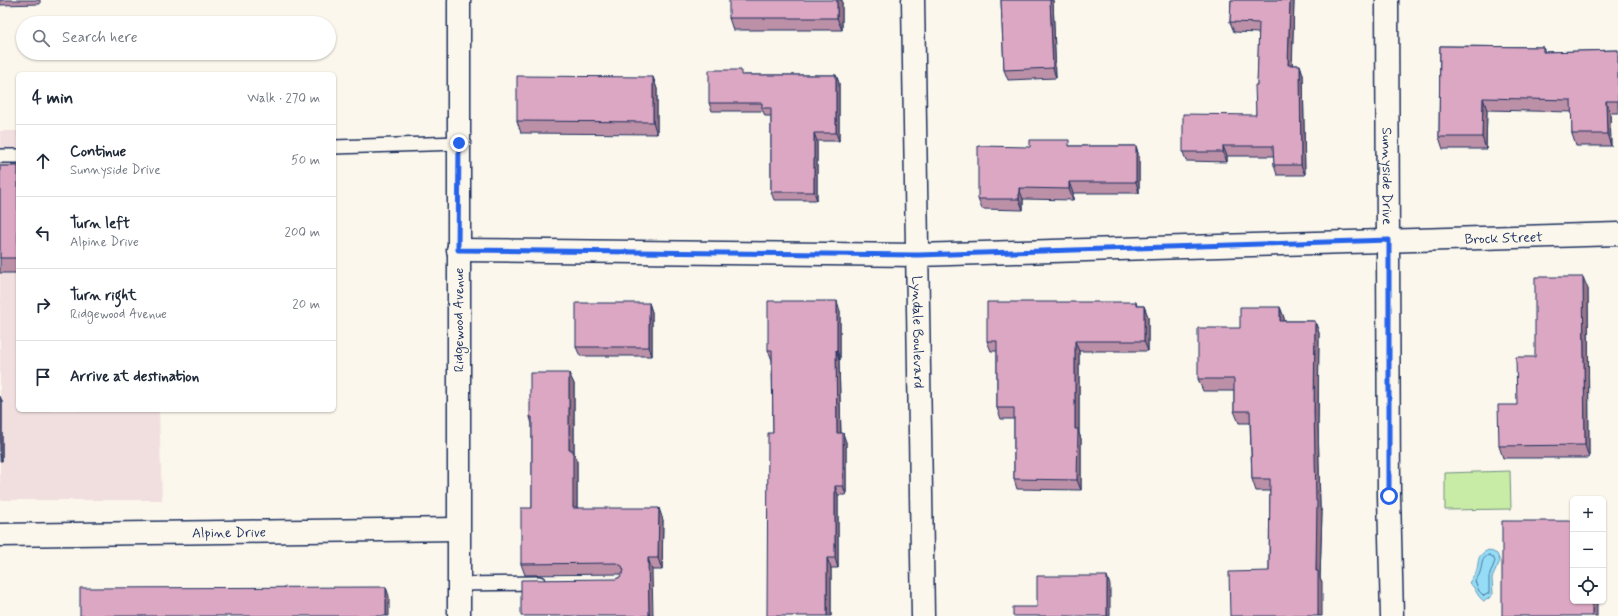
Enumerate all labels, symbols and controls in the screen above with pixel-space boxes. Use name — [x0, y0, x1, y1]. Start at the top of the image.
search box — [16, 16, 336, 60]
icon: search — [30, 27, 52, 49]
text: Search here — [62, 28, 138, 48]
text: 4 min — [32, 87, 73, 109]
text: Walk · 270 m — [247, 90, 320, 107]
street label: Sunnyside Drive — [1378, 127, 1396, 225]
route end — [450, 134, 468, 152]
text: Continue — [70, 142, 126, 162]
icon: ahead — [32, 150, 54, 172]
text: 50 m — [291, 152, 320, 169]
text: Sunnyside Drive — [70, 162, 161, 179]
text: Turn left — [70, 214, 130, 234]
icon: left — [32, 222, 54, 244]
text: 200 m — [285, 224, 320, 241]
street label: Brock Street — [1464, 228, 1544, 249]
text: Alpine Drive — [70, 234, 139, 251]
street label: Ridgewood Avenue — [450, 268, 469, 372]
street label: Lyndale Boulevard — [907, 275, 927, 388]
text: Turn right — [70, 286, 137, 306]
icon: right — [32, 294, 54, 316]
text: 20 m — [292, 296, 320, 313]
text: Ridgewood Avenue — [70, 306, 167, 323]
icon: arrive — [32, 366, 54, 388]
text: Arrive at destination — [70, 367, 199, 387]
route start — [1380, 487, 1398, 505]
map controls — [1570, 496, 1606, 604]
button: + — [1570, 496, 1606, 532]
street label: Alpine Drive — [192, 524, 266, 542]
button: − — [1570, 532, 1606, 568]
button: locate — [1570, 568, 1606, 604]

